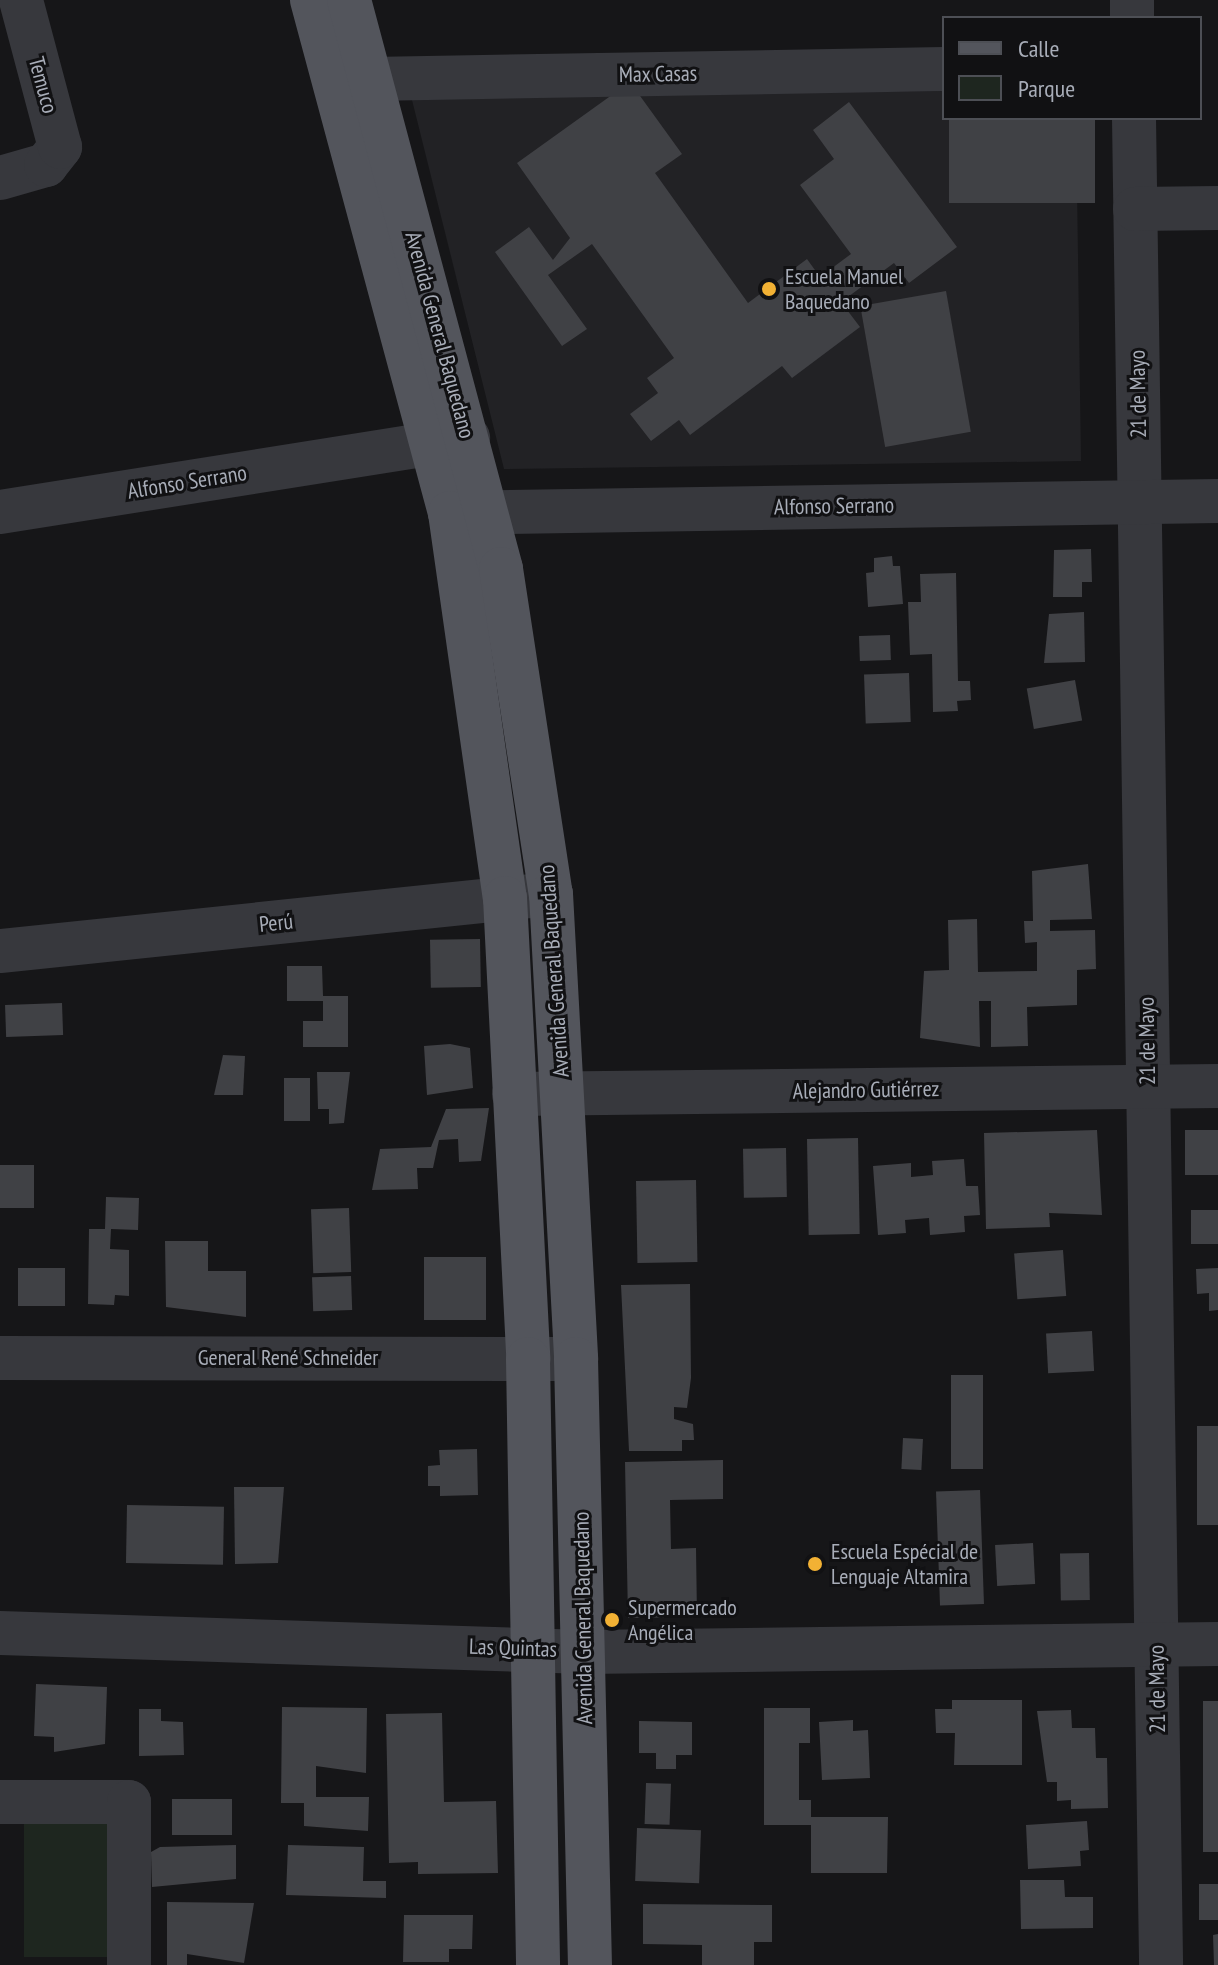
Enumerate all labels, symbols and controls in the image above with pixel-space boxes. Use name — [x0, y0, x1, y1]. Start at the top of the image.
legend — [942, 16, 1202, 120]
text: Calle — [1018, 33, 1059, 64]
street label: Temuco — [23, 54, 63, 116]
street label: Max Casas — [618, 60, 698, 88]
text: Parque — [1018, 73, 1075, 104]
street label: Avenida General Baquedano — [400, 229, 480, 441]
place label: Escuela Manuel Baquedano — [785, 263, 903, 314]
marker: Escuela Manuel Baquedano — [760, 280, 778, 298]
street label: 21 de Mayo — [1124, 350, 1152, 438]
street label: Alfonso Serrano — [126, 460, 248, 504]
street label: Alfonso Serrano — [774, 492, 894, 520]
street label: Avenida General Baquedano — [533, 864, 575, 1078]
street label: Perú — [258, 908, 294, 938]
street label: 21 de Mayo — [1133, 997, 1161, 1085]
street label: Alejandro Gutiérrez — [792, 1076, 940, 1104]
street label: General René Schneider — [198, 1345, 378, 1371]
street label: Avenida General Baquedano — [568, 1511, 598, 1725]
place label: Escuela Espécial de Lenguaje Altamira — [831, 1538, 978, 1590]
marker: Escuela Espécial de Lenguaje Altamira — [806, 1555, 824, 1573]
place label: Supermercado Angélica — [628, 1594, 737, 1646]
marker: Supermercado Angélica — [603, 1611, 621, 1629]
street label: Las Quintas — [469, 1633, 557, 1663]
street label: 21 de Mayo — [1143, 1645, 1171, 1733]

